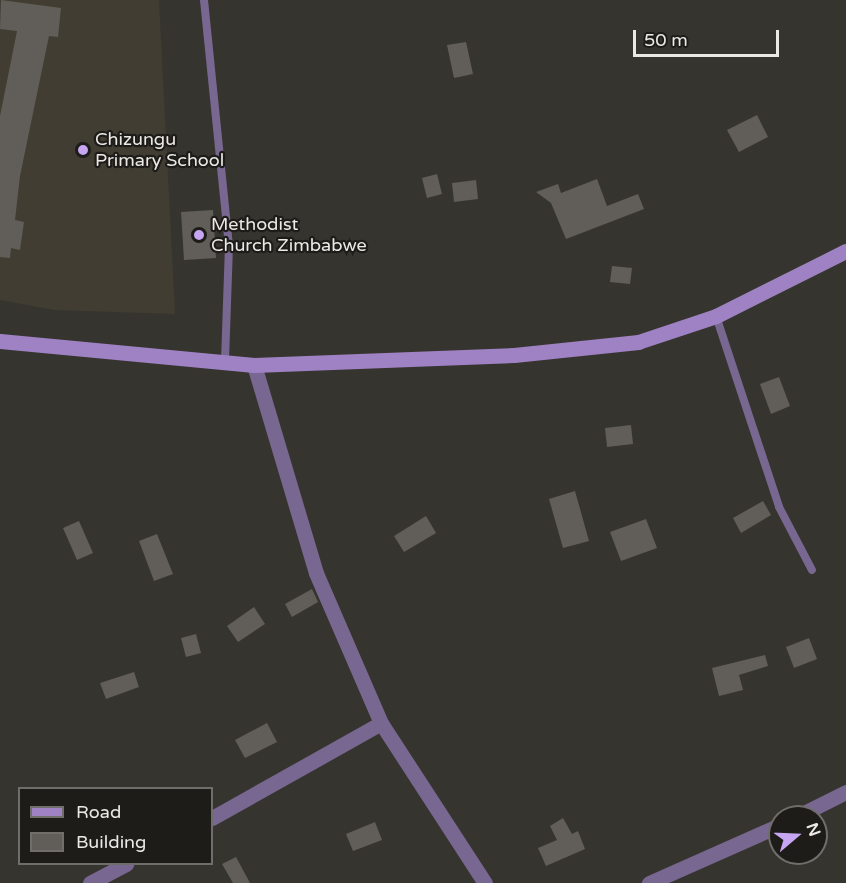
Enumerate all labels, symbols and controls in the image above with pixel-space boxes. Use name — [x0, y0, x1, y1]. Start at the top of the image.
scale bar — [636, 18, 782, 56]
text: 50 m — [644, 29, 688, 51]
place label: Chizungu Primary School — [95, 129, 224, 172]
marker: Chizungu Primary School — [76, 143, 90, 157]
place label: Methodist Church Zimbabwe — [211, 214, 367, 256]
marker: Methodist Church Zimbabwe — [192, 228, 206, 242]
legend — [18, 787, 213, 865]
text: Road — [76, 801, 121, 823]
north arrow — [768, 805, 828, 865]
text: N — [802, 820, 825, 839]
text: Building — [76, 831, 146, 853]

